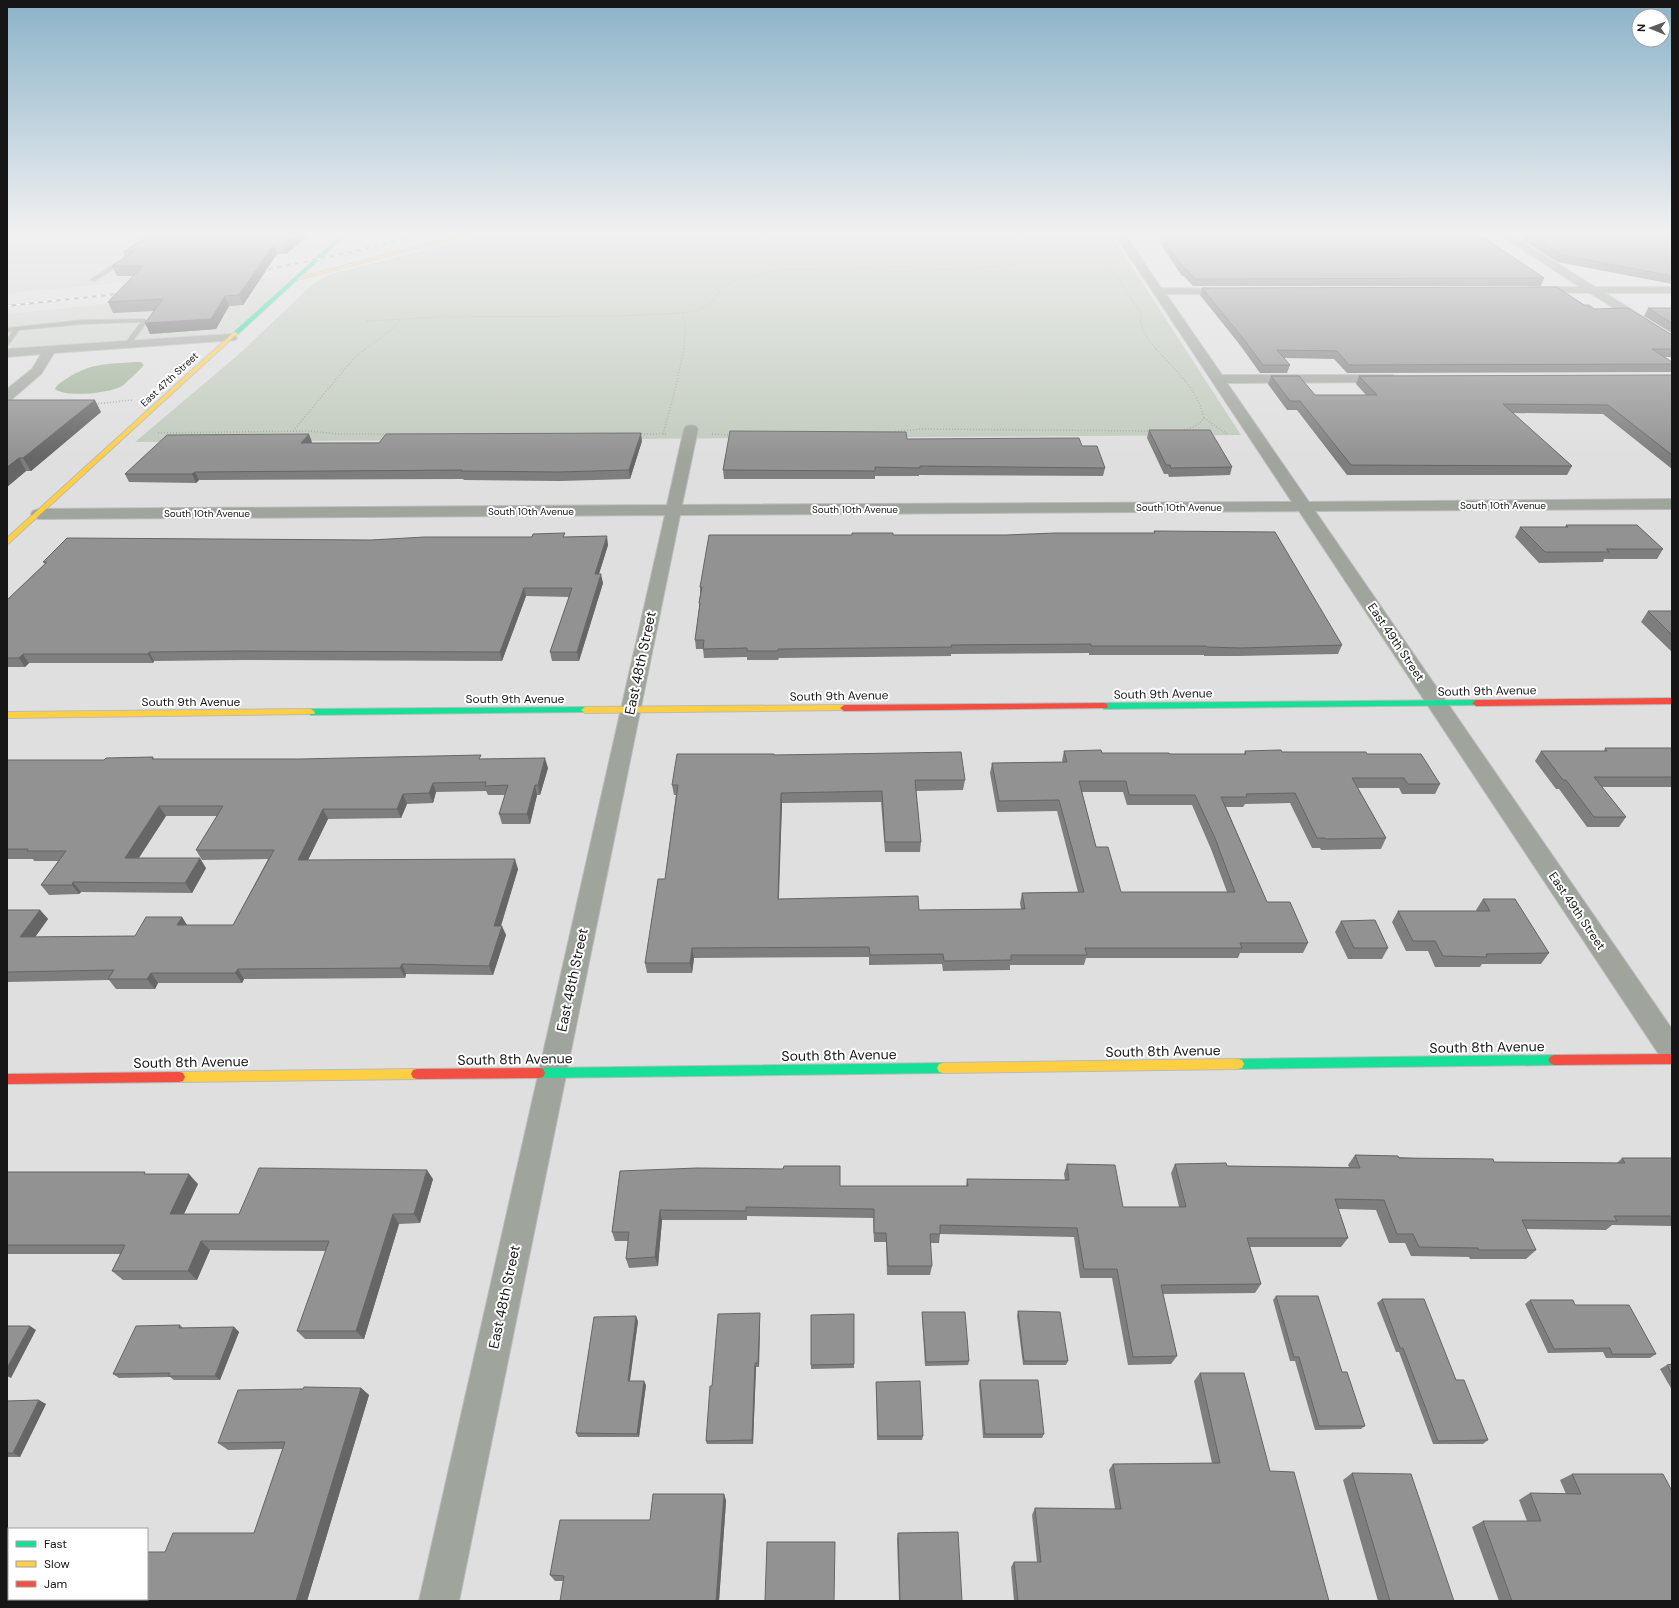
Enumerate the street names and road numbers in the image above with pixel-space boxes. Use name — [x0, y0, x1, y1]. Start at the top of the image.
street label: East 47th Street — [138, 349, 201, 410]
street label: South 10th Avenue — [1460, 499, 1546, 512]
street label: South 10th Avenue — [1136, 501, 1222, 514]
street label: South 10th Avenue — [812, 503, 898, 516]
street label: South 10th Avenue — [488, 505, 574, 518]
street label: South 10th Avenue — [164, 507, 250, 520]
street label: East 49th Street — [1364, 600, 1428, 684]
street label: East 48th Street — [620, 610, 660, 716]
street label: South 9th Avenue — [1437, 682, 1537, 700]
street label: South 9th Avenue — [1113, 685, 1213, 703]
street label: South 9th Avenue — [789, 687, 889, 705]
street label: South 9th Avenue — [466, 691, 565, 707]
street label: South 9th Avenue — [142, 694, 241, 710]
street label: East 49th Street — [1545, 869, 1609, 953]
street label: East 48th Street — [552, 927, 592, 1033]
street label: South 8th Avenue — [1429, 1037, 1545, 1057]
street label: South 8th Avenue — [1105, 1041, 1221, 1061]
street label: South 8th Avenue — [781, 1045, 897, 1065]
street label: South 8th Avenue — [457, 1049, 573, 1069]
street label: South 8th Avenue — [133, 1052, 249, 1072]
street label: East 48th Street — [484, 1244, 524, 1350]

